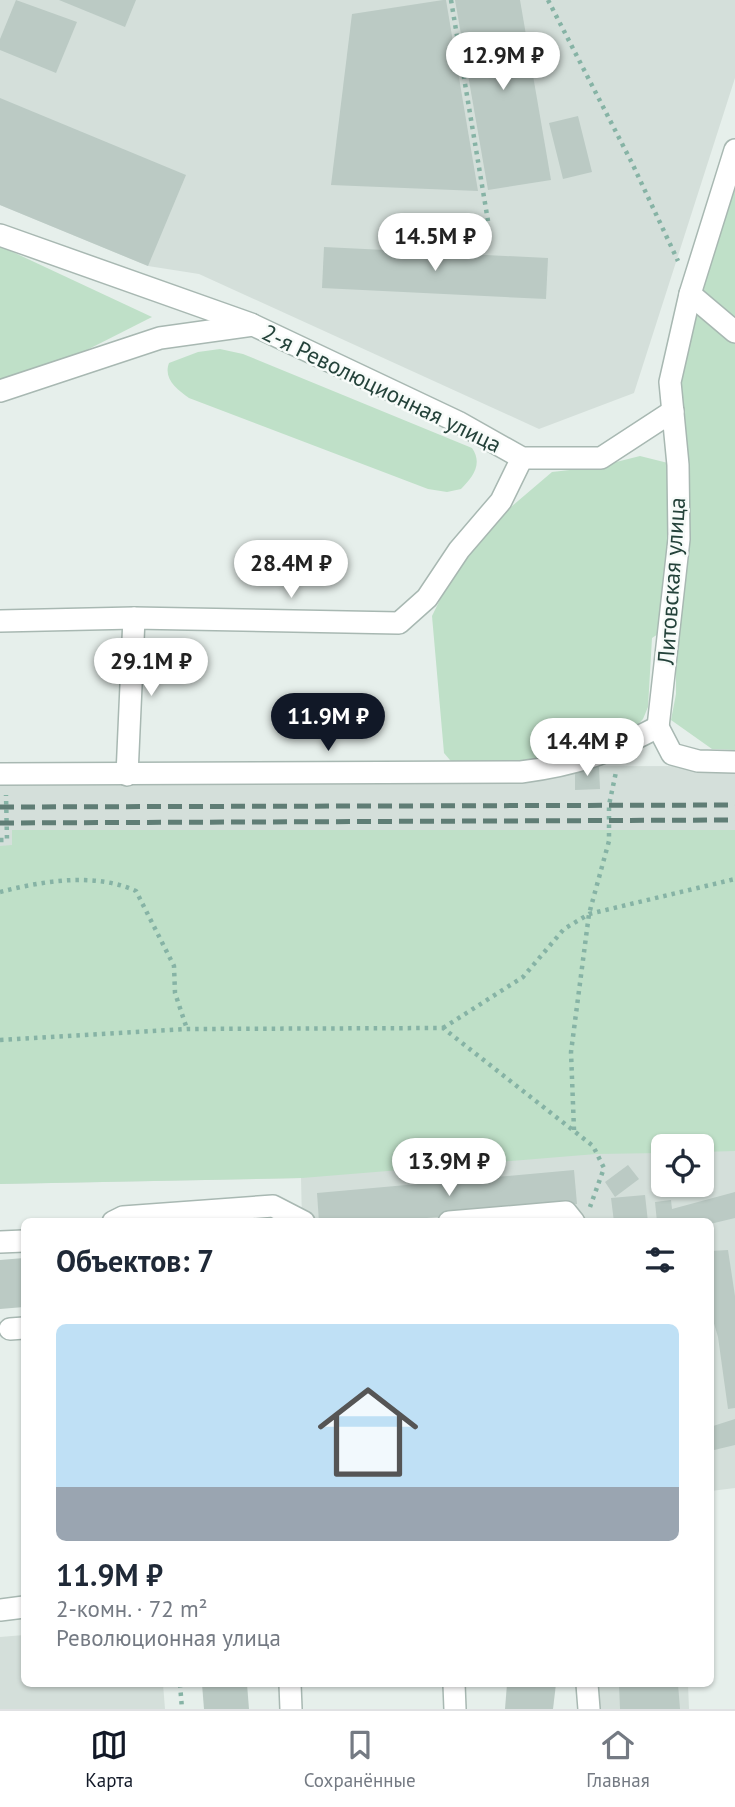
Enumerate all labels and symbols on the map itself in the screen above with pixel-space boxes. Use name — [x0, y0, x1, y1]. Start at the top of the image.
pin: 12.9M ₽ — [438, 32, 568, 92]
pin: 14.5M ₽ — [370, 214, 500, 273]
street label: 2-я Революционная улица — [258, 317, 506, 459]
street label: Литовская улица — [651, 496, 691, 667]
pin: 28.4M ₽ — [226, 540, 356, 600]
pin: 29.1M ₽ — [86, 638, 216, 698]
pin: 11.9M ₽ — [263, 694, 393, 753]
pin: 14.4M ₽ — [522, 718, 652, 778]
pin: 13.9M ₽ — [384, 1138, 514, 1198]

